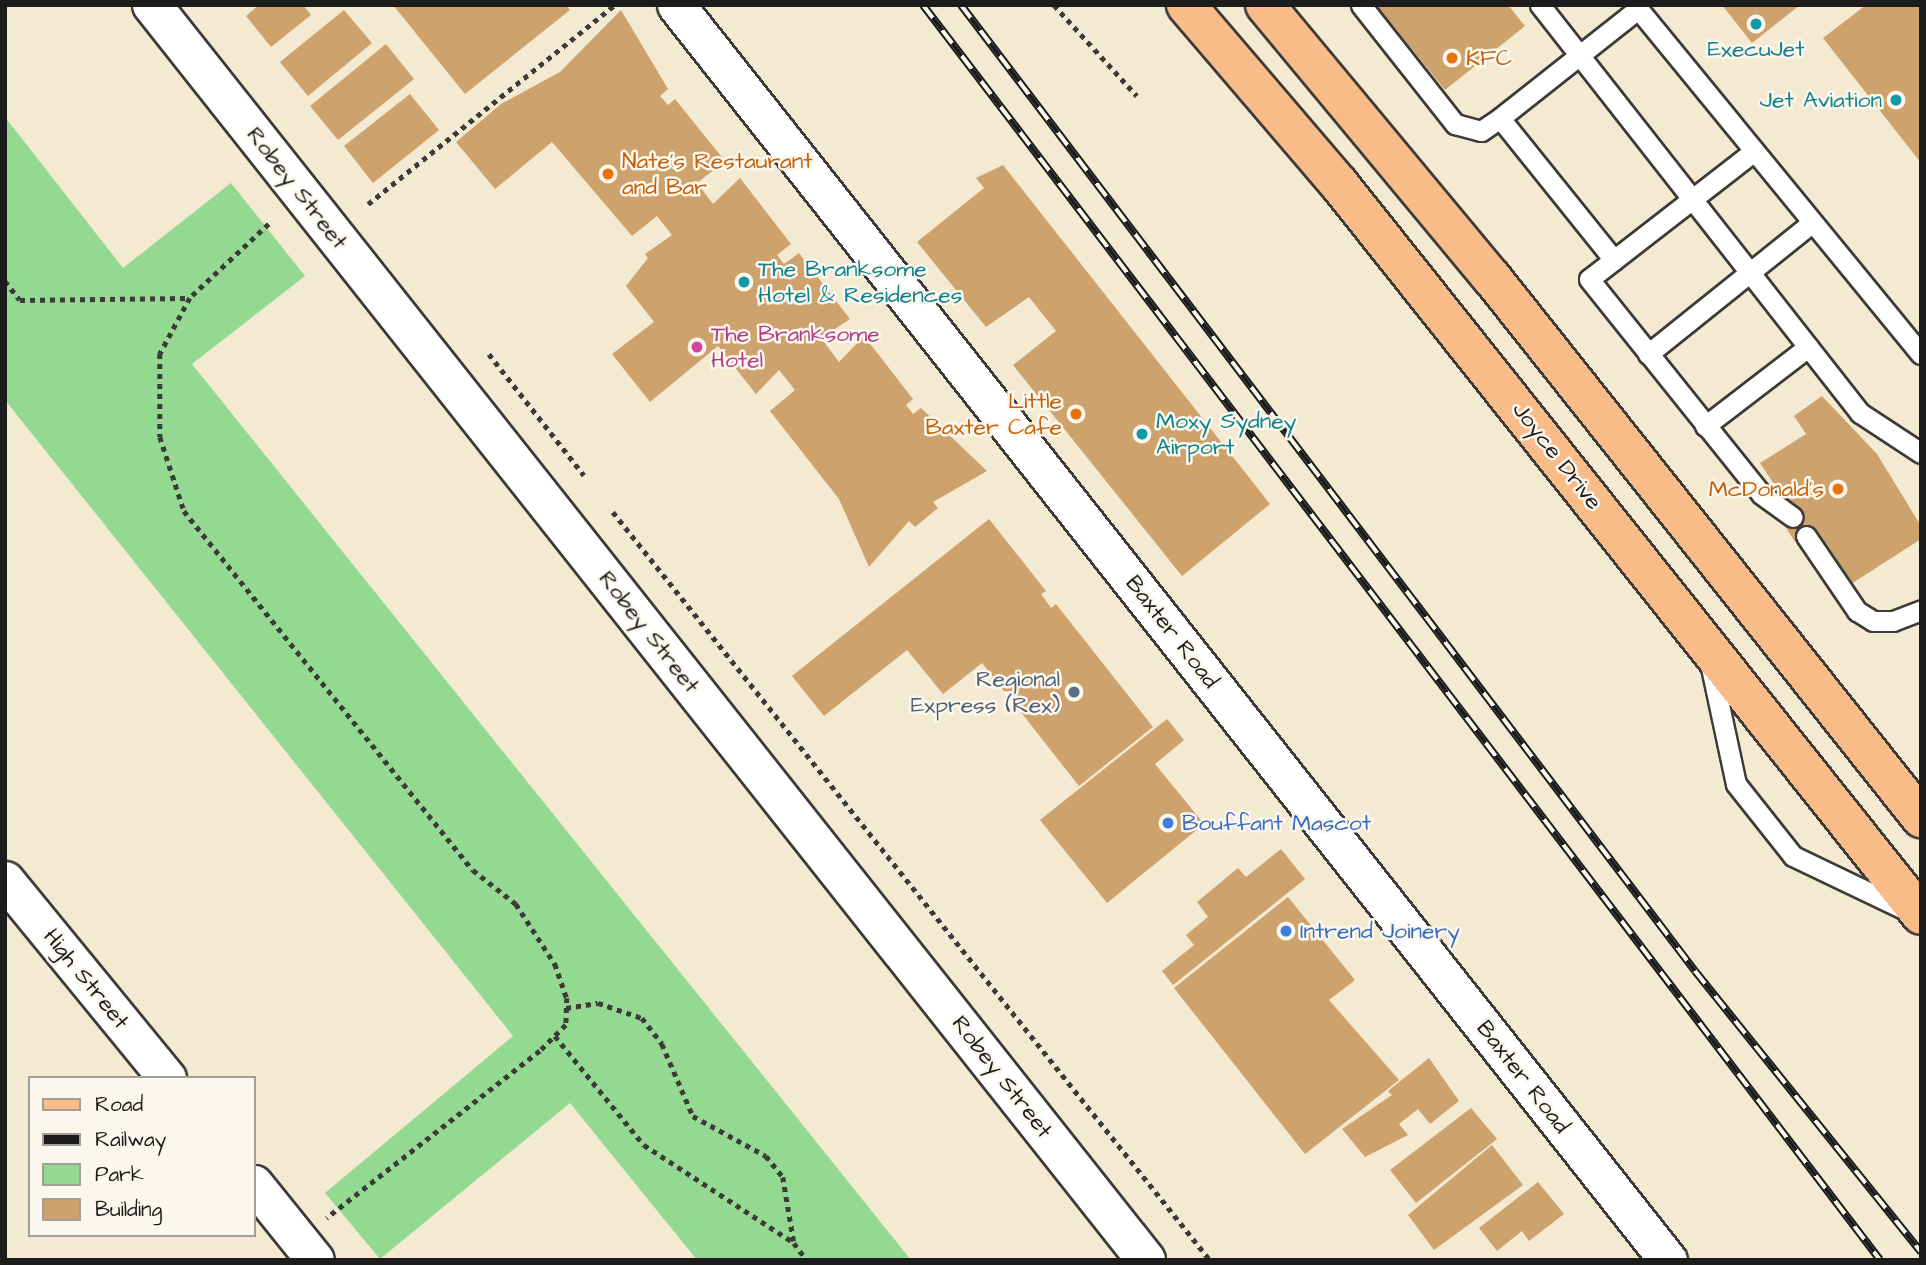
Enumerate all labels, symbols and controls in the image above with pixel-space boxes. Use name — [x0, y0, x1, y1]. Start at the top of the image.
marker: ExecuJet — [1748, 16, 1764, 32]
place label: ExecuJet — [1707, 35, 1805, 63]
place label: KFC — [1466, 44, 1512, 72]
marker: KFC — [1444, 50, 1460, 66]
place label: Jet Aviation — [1760, 86, 1882, 114]
marker: Jet Aviation — [1888, 92, 1904, 108]
street label: Robey Street — [241, 121, 353, 255]
place label: Nate's Restaurant and Bar — [622, 147, 813, 201]
marker: Nate's Restaurant and Bar — [600, 166, 616, 182]
place label: The Branksome Hotel & Residences — [758, 255, 962, 309]
marker: The Branksome Hotel & Residences — [736, 274, 752, 290]
place label: The Branksome Hotel — [711, 320, 880, 374]
marker: The Branksome Hotel — [689, 339, 705, 355]
place label: Little Baxter Cafe — [925, 387, 1062, 441]
street label: Joyce Drive — [1506, 397, 1608, 515]
marker: Little Baxter Cafe — [1068, 406, 1084, 422]
place label: Moxy Sydney Airport — [1156, 407, 1296, 461]
marker: Moxy Sydney Airport — [1134, 426, 1150, 442]
place label: McDonald's — [1709, 475, 1824, 503]
marker: McDonald's — [1830, 481, 1846, 497]
street label: Robey Street — [593, 565, 705, 699]
street label: Baxter Road — [1119, 570, 1225, 694]
place label: Regional Express (Rex) — [911, 665, 1060, 719]
marker: Regional Express (Rex) — [1066, 684, 1082, 700]
place label: Bouffant Mascot — [1182, 809, 1371, 837]
marker: Bouffant Mascot — [1160, 815, 1176, 831]
place label: Intrend Joinery — [1300, 917, 1460, 945]
street label: High Street — [37, 923, 135, 1035]
marker: Intrend Joinery — [1278, 923, 1294, 939]
street label: Robey Street — [946, 1010, 1058, 1144]
street label: Baxter Road — [1470, 1015, 1576, 1139]
legend — [28, 1076, 256, 1237]
text: Road — [95, 1090, 143, 1119]
text: Railway — [95, 1125, 166, 1154]
text: Park — [95, 1160, 144, 1189]
text: Building — [95, 1195, 162, 1224]

